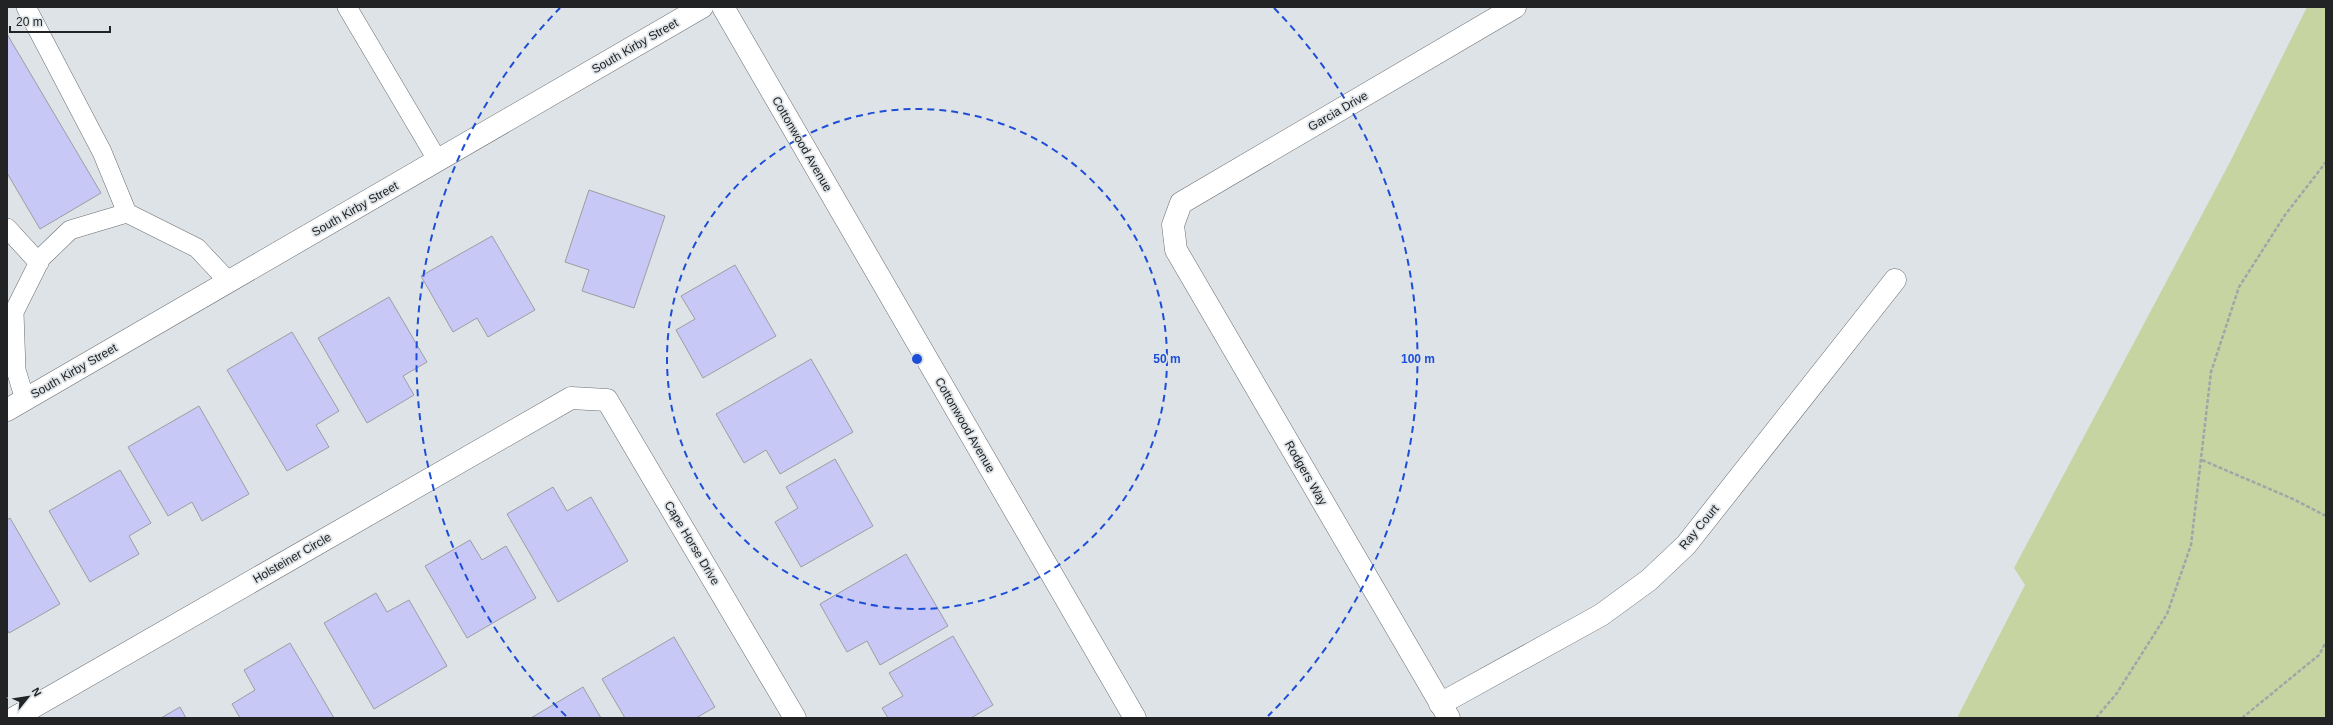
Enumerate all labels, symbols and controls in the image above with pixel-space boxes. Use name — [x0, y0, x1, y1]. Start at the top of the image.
scale bar — [10, 8, 110, 34]
text: 20 m — [16, 15, 43, 29]
street label: South Kirby Street — [589, 15, 681, 76]
street label: Garcia Drive — [1306, 88, 1371, 134]
street label: Cottonwood Avenue — [769, 94, 835, 194]
street label: South Kirby Street — [309, 178, 401, 239]
street label: South Kirby Street — [28, 340, 120, 401]
centre of rings — [910, 352, 924, 366]
text: 50 m — [1153, 352, 1181, 366]
text: 100 m — [1401, 352, 1435, 366]
street label: Cottonwood Avenue — [932, 375, 998, 475]
street label: Rodgers Way — [1282, 438, 1330, 508]
street label: Cape Horse Drive — [661, 499, 723, 588]
street label: Ray Court — [1676, 501, 1722, 552]
street label: Holsteiner Circle — [250, 530, 334, 586]
north arrow — [8, 677, 48, 717]
text: N — [29, 686, 44, 698]

